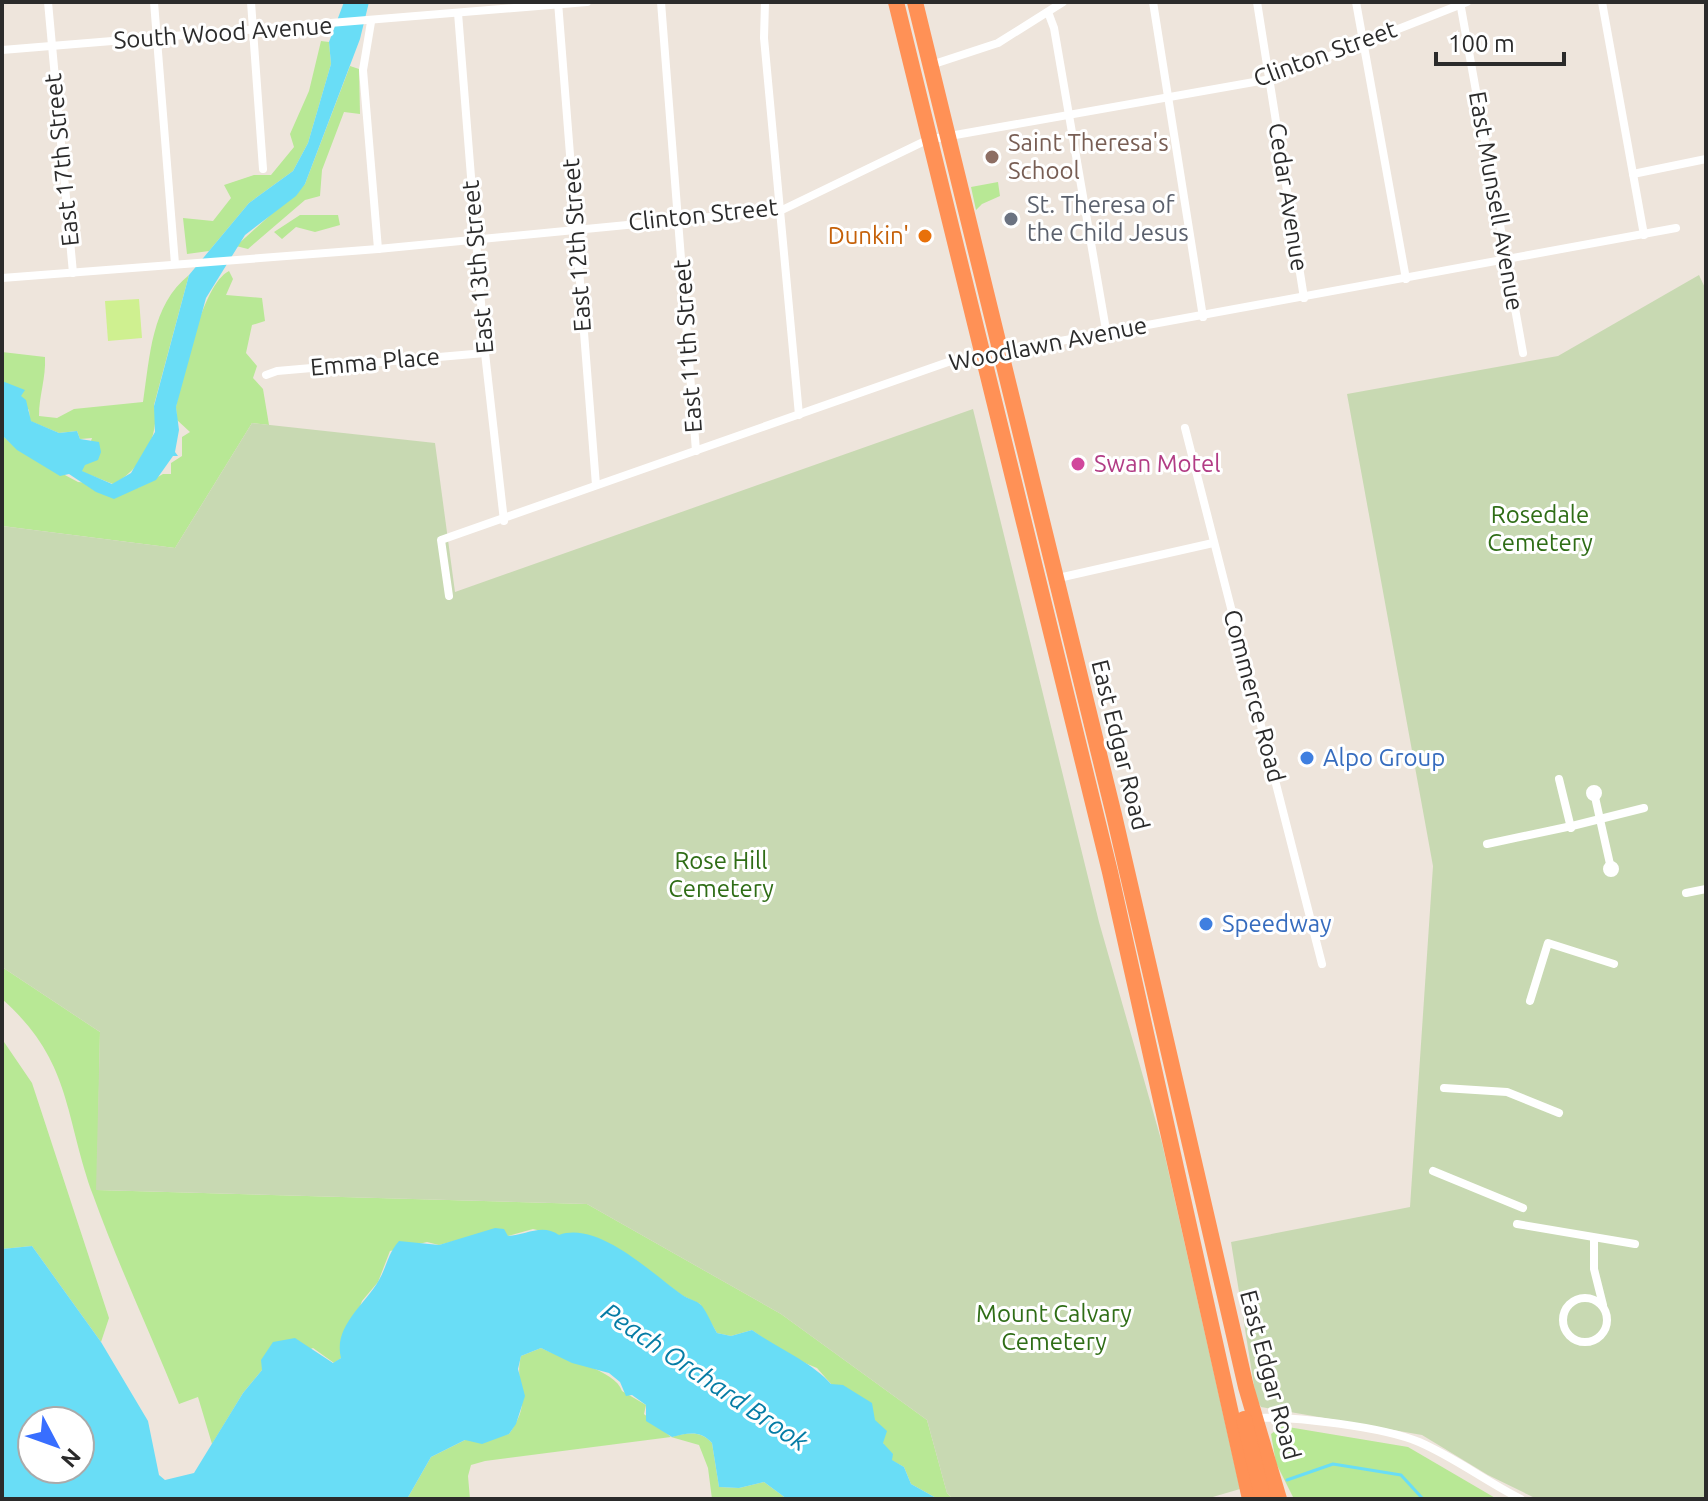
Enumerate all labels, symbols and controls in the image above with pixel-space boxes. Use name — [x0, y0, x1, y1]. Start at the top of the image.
street label: South Wood Avenue — [113, 11, 333, 54]
street label: Clinton Street — [1250, 15, 1401, 92]
scale bar — [1436, 16, 1564, 66]
text: 100 m — [1448, 30, 1515, 57]
street label: East 17th Street — [39, 72, 84, 248]
street label: East Munsell Avenue — [1464, 89, 1529, 313]
street label: Cedar Avenue — [1263, 121, 1314, 273]
place label: Saint Theresa's School — [1008, 129, 1169, 184]
marker: Saint Theresa's School — [983, 148, 1001, 166]
street label: East 12th Street — [557, 157, 596, 333]
street label: East 13th Street — [456, 179, 499, 355]
place label: St. Theresa of the Child Jesus — [1027, 191, 1189, 246]
street label: Clinton Street — [627, 193, 780, 236]
marker: St. Theresa of the Child Jesus — [1002, 210, 1020, 228]
place label: Dunkin' — [828, 222, 909, 249]
marker: Dunkin' — [916, 227, 934, 245]
street label: East 11th Street — [668, 258, 707, 434]
street label: Woodlawn Avenue — [947, 311, 1149, 376]
street label: Emma Place — [309, 342, 441, 381]
place label: Swan Motel — [1094, 450, 1221, 477]
marker: Swan Motel — [1069, 455, 1087, 473]
park label: Rosedale Cemetery — [1487, 501, 1593, 556]
street label: Commerce Road — [1218, 607, 1291, 785]
street label: East Edgar Road — [1086, 657, 1155, 833]
place label: Alpo Group — [1323, 744, 1445, 771]
marker: Alpo Group — [1298, 749, 1316, 767]
park label: Rose Hill Cemetery — [668, 847, 774, 902]
place label: Speedway — [1222, 910, 1332, 937]
marker: Speedway — [1197, 915, 1215, 933]
street label: East Edgar Road — [1235, 1287, 1306, 1463]
water label: Peach Orchard Brook — [597, 1297, 815, 1457]
park label: Mount Calvary Cemetery — [976, 1300, 1132, 1355]
north arrow — [16, 1405, 96, 1485]
text: N — [57, 1444, 86, 1473]

